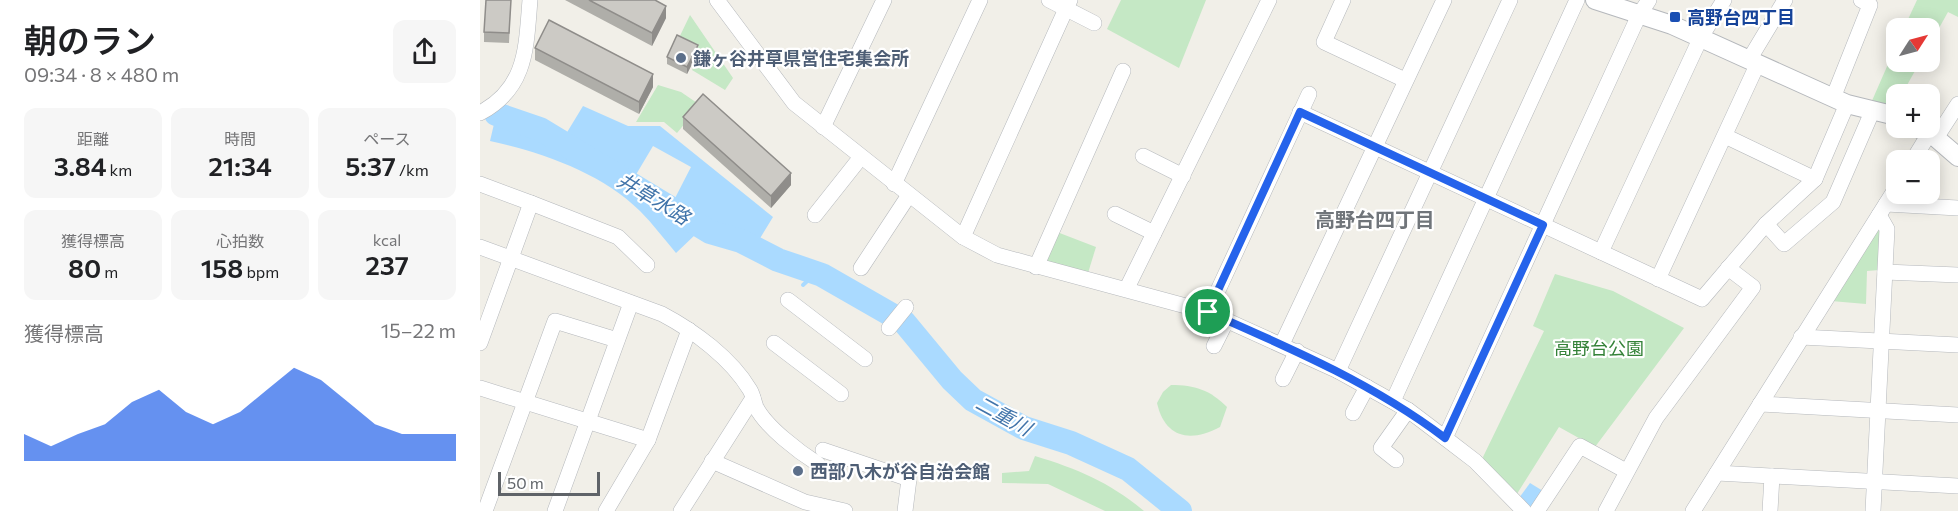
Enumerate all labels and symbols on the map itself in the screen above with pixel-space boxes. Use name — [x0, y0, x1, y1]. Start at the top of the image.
place label: 高野台四丁目 — [1687, 6, 1795, 28]
marker: 高野台四丁目 — [1668, 10, 1682, 24]
north arrow — [1886, 18, 1940, 72]
place label: 鎌ヶ谷井草県営住宅集会所 — [693, 47, 909, 69]
marker: 鎌ヶ谷井草県営住宅集会所 — [674, 51, 688, 65]
water label: 井草水路 — [614, 167, 696, 230]
district label: 高野台四丁目 — [1315, 207, 1435, 231]
pin — [1182, 286, 1233, 337]
park label: 高野台公園 — [1554, 337, 1644, 359]
water label: 二重川 — [972, 390, 1038, 441]
place label: 西部八木が谷自治会館 — [810, 460, 990, 482]
marker: 西部八木が谷自治会館 — [791, 464, 805, 478]
scale bar — [498, 469, 600, 496]

